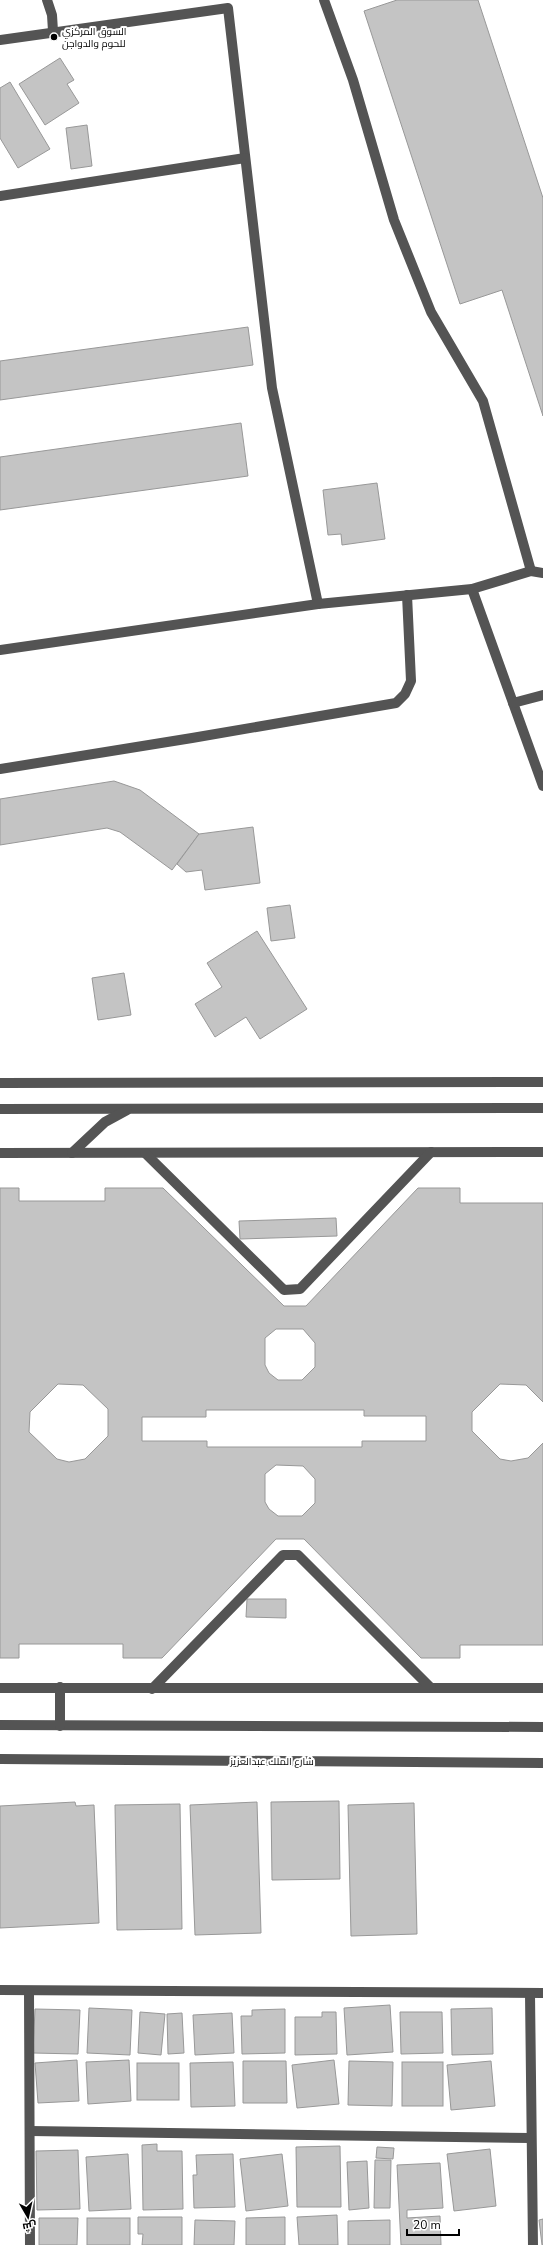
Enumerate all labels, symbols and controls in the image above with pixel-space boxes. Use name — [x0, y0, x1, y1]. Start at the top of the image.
place label: السوق المركزي للحوم والدواجن — [62, 25, 126, 51]
marker: السوق المركزي للحوم والدواجن — [49, 32, 59, 42]
street label: شارع الملك عبدالعزيز — [229, 1755, 314, 1769]
north arrow — [8, 2197, 48, 2237]
scale bar — [407, 2211, 459, 2237]
text: 20 m — [413, 2217, 441, 2233]
text: ش — [21, 2218, 38, 2235]

